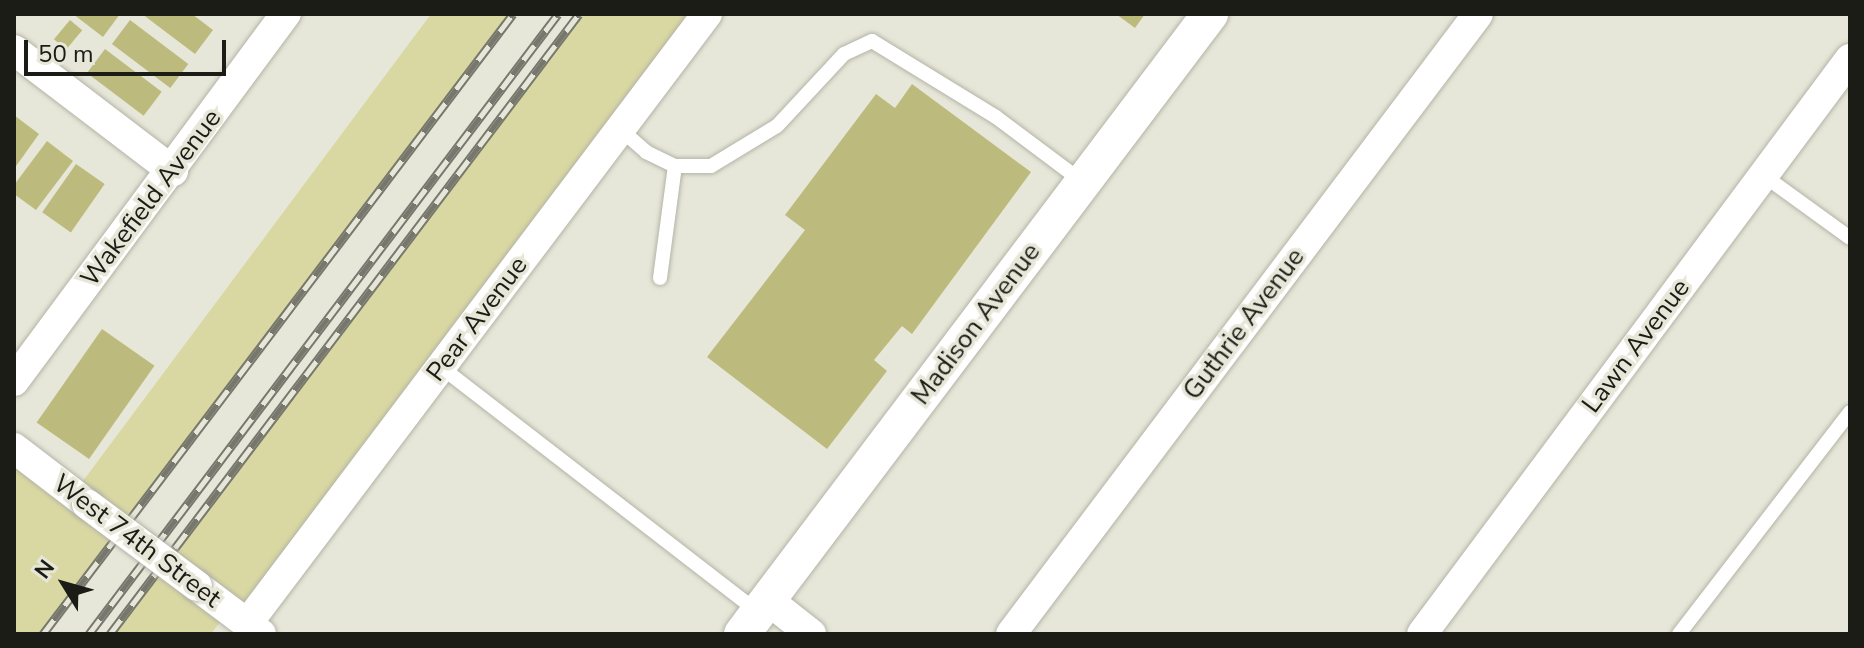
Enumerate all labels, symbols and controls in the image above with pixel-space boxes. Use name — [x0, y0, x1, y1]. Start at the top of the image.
scale bar — [28, 24, 230, 74]
text: 50 m — [38, 38, 94, 70]
street label: Wakefield Avenue — [74, 103, 228, 293]
street label: Madison Avenue — [905, 237, 1047, 411]
street label: Guthrie Avenue — [1177, 242, 1311, 406]
street label: Pear Avenue — [420, 251, 534, 387]
street label: Lawn Avenue — [1576, 273, 1696, 419]
street label: West 74th Street — [47, 468, 227, 614]
north arrow — [24, 544, 104, 624]
text: N — [28, 554, 62, 585]

